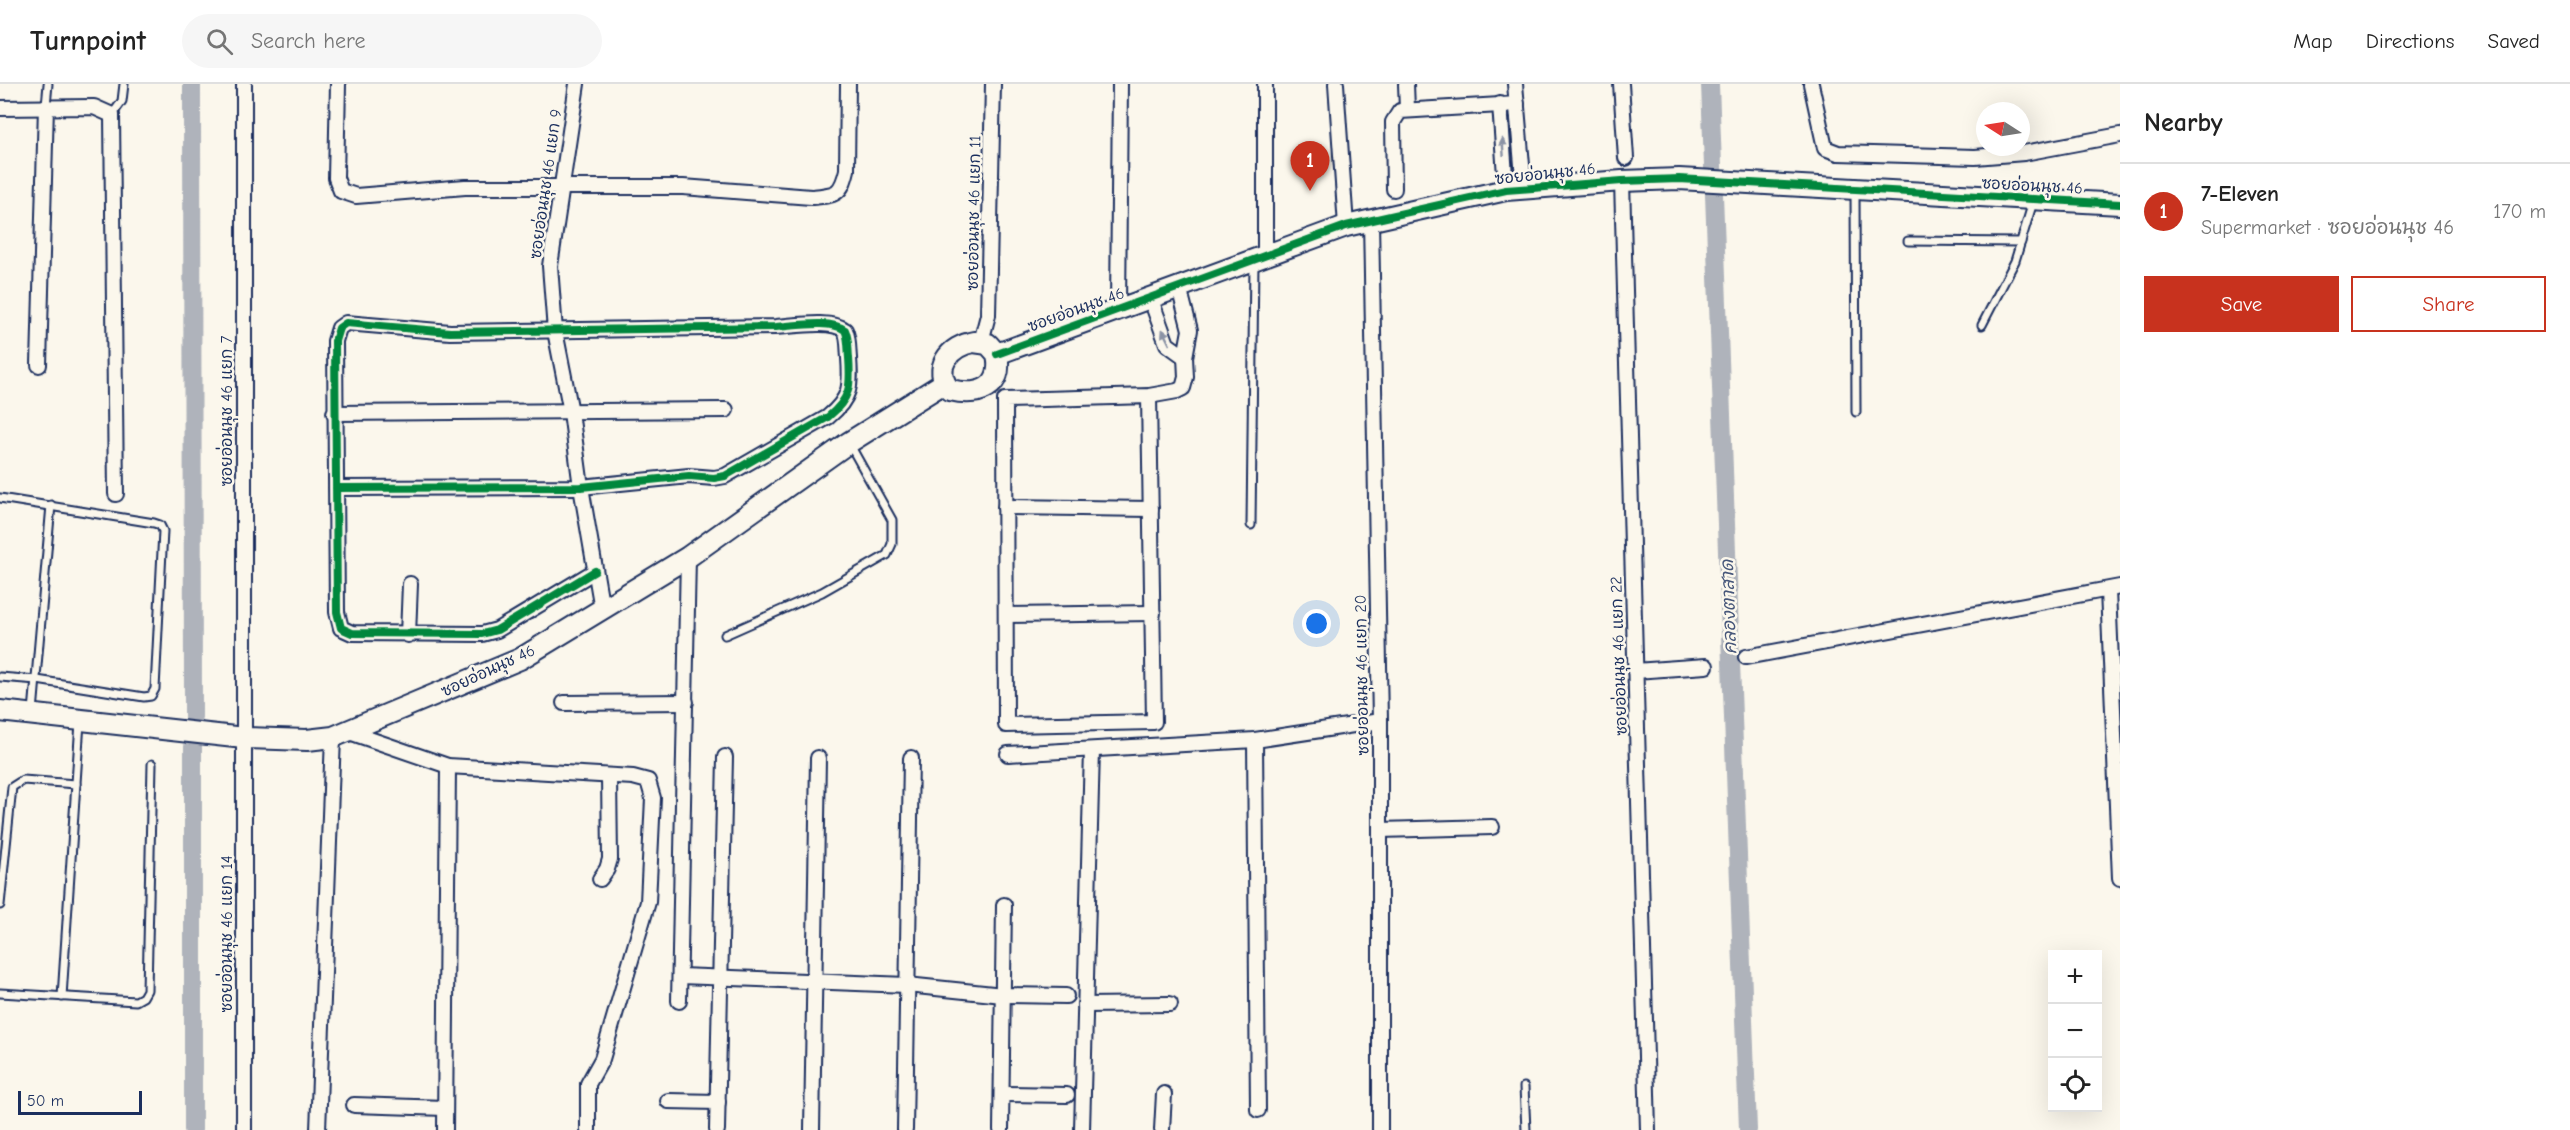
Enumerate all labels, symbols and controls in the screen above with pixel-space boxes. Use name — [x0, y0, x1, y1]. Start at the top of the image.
search box — [182, 14, 602, 68]
text: Turnpoint — [30, 25, 146, 57]
icon: search — [203, 25, 236, 58]
text: Search here — [251, 28, 365, 54]
text: Map — [2293, 29, 2333, 53]
text: Directions — [2366, 29, 2455, 53]
text: Saved — [2488, 29, 2540, 53]
north arrow — [1976, 102, 2030, 156]
street label: ซอยอ่อนนุช 46 แยก 9 — [524, 107, 568, 261]
text: Nearby — [2144, 108, 2223, 138]
street label: ซอยอ่อนนุช 46 แยก 11 — [961, 135, 987, 291]
one-way arrow — [1499, 138, 1508, 157]
pin: 1 — [1290, 141, 1330, 191]
street label: ซอยอ่อนนุช 46 — [1493, 157, 1597, 191]
street label: ซอยอ่อนนุช 46 — [1981, 171, 2083, 201]
text: 7-Eleven — [2201, 181, 2279, 207]
text: 1 — [2160, 200, 2167, 223]
text: 170 m — [2493, 200, 2546, 223]
text: Supermarket · ซอยอ่อนนุช 46 — [2201, 216, 2454, 239]
button: Save — [2144, 276, 2339, 332]
button: Share — [2351, 276, 2546, 332]
street label: ซอยอ่อนนุช 46 — [1024, 281, 1128, 339]
one-way arrow — [1161, 328, 1171, 345]
street label: ซอยอ่อนนุช 46 แยก 7 — [215, 335, 239, 486]
water label: คลองตาสาด — [1717, 559, 1741, 655]
street label: ซอยอ่อนนุช 46 แยก 22 — [1604, 576, 1634, 736]
street label: ซอยอ่อนนุช 46 แยก 20 — [1349, 594, 1375, 756]
your location — [1302, 609, 1331, 638]
street label: ซอยอ่อนนุช 46 — [437, 639, 539, 703]
street label: ซอยอ่อนนุช 46 แยก 14 — [215, 856, 239, 1012]
map controls — [2048, 950, 2102, 1112]
button: + — [2048, 950, 2102, 1004]
button: − — [2048, 1004, 2102, 1058]
button: locate — [2048, 1058, 2102, 1112]
scale bar — [18, 1088, 142, 1116]
text: 50 m — [27, 1092, 64, 1110]

